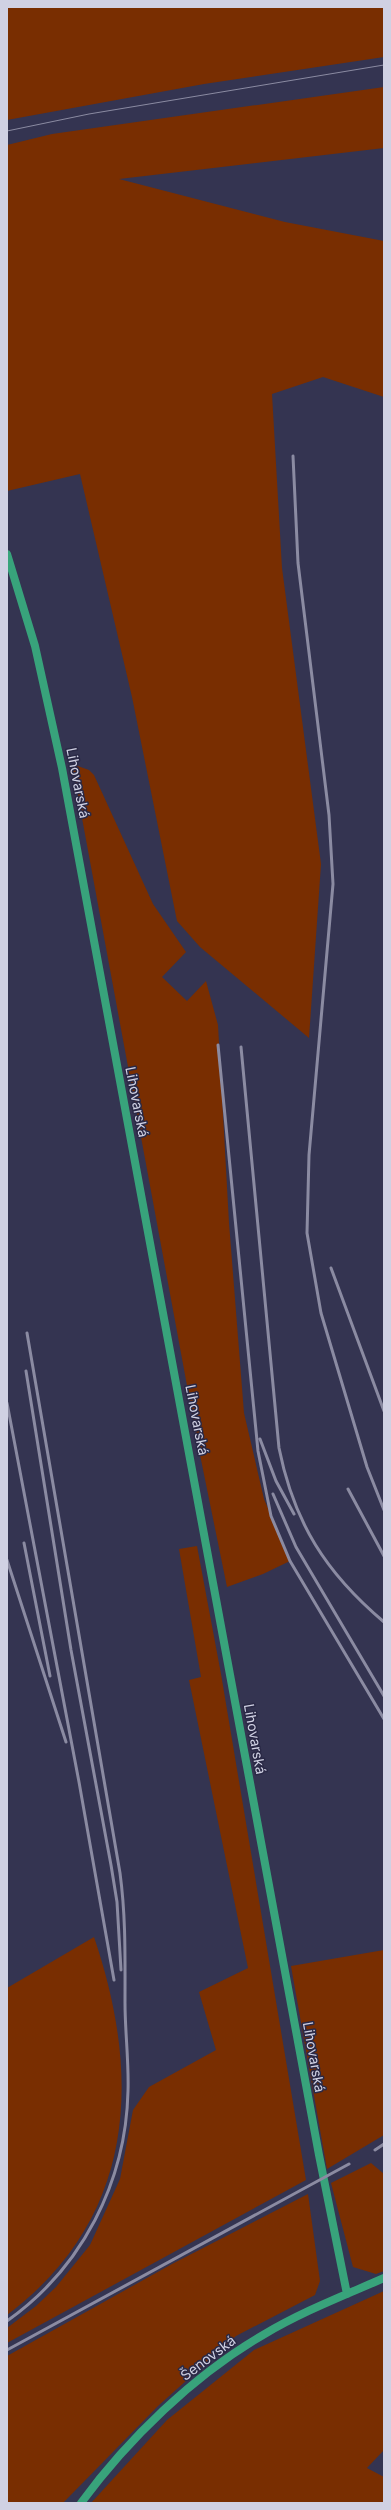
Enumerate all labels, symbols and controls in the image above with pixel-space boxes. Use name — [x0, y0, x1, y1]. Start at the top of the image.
street label: Lihovarská — [63, 746, 94, 820]
street label: Lihovarská — [122, 1065, 153, 1139]
street label: Lihovarská — [182, 1383, 213, 1457]
street label: Lihovarská — [241, 1702, 270, 1776]
street label: Lihovarská — [300, 2020, 329, 2094]
street label: Šenovská — [177, 2331, 239, 2384]

